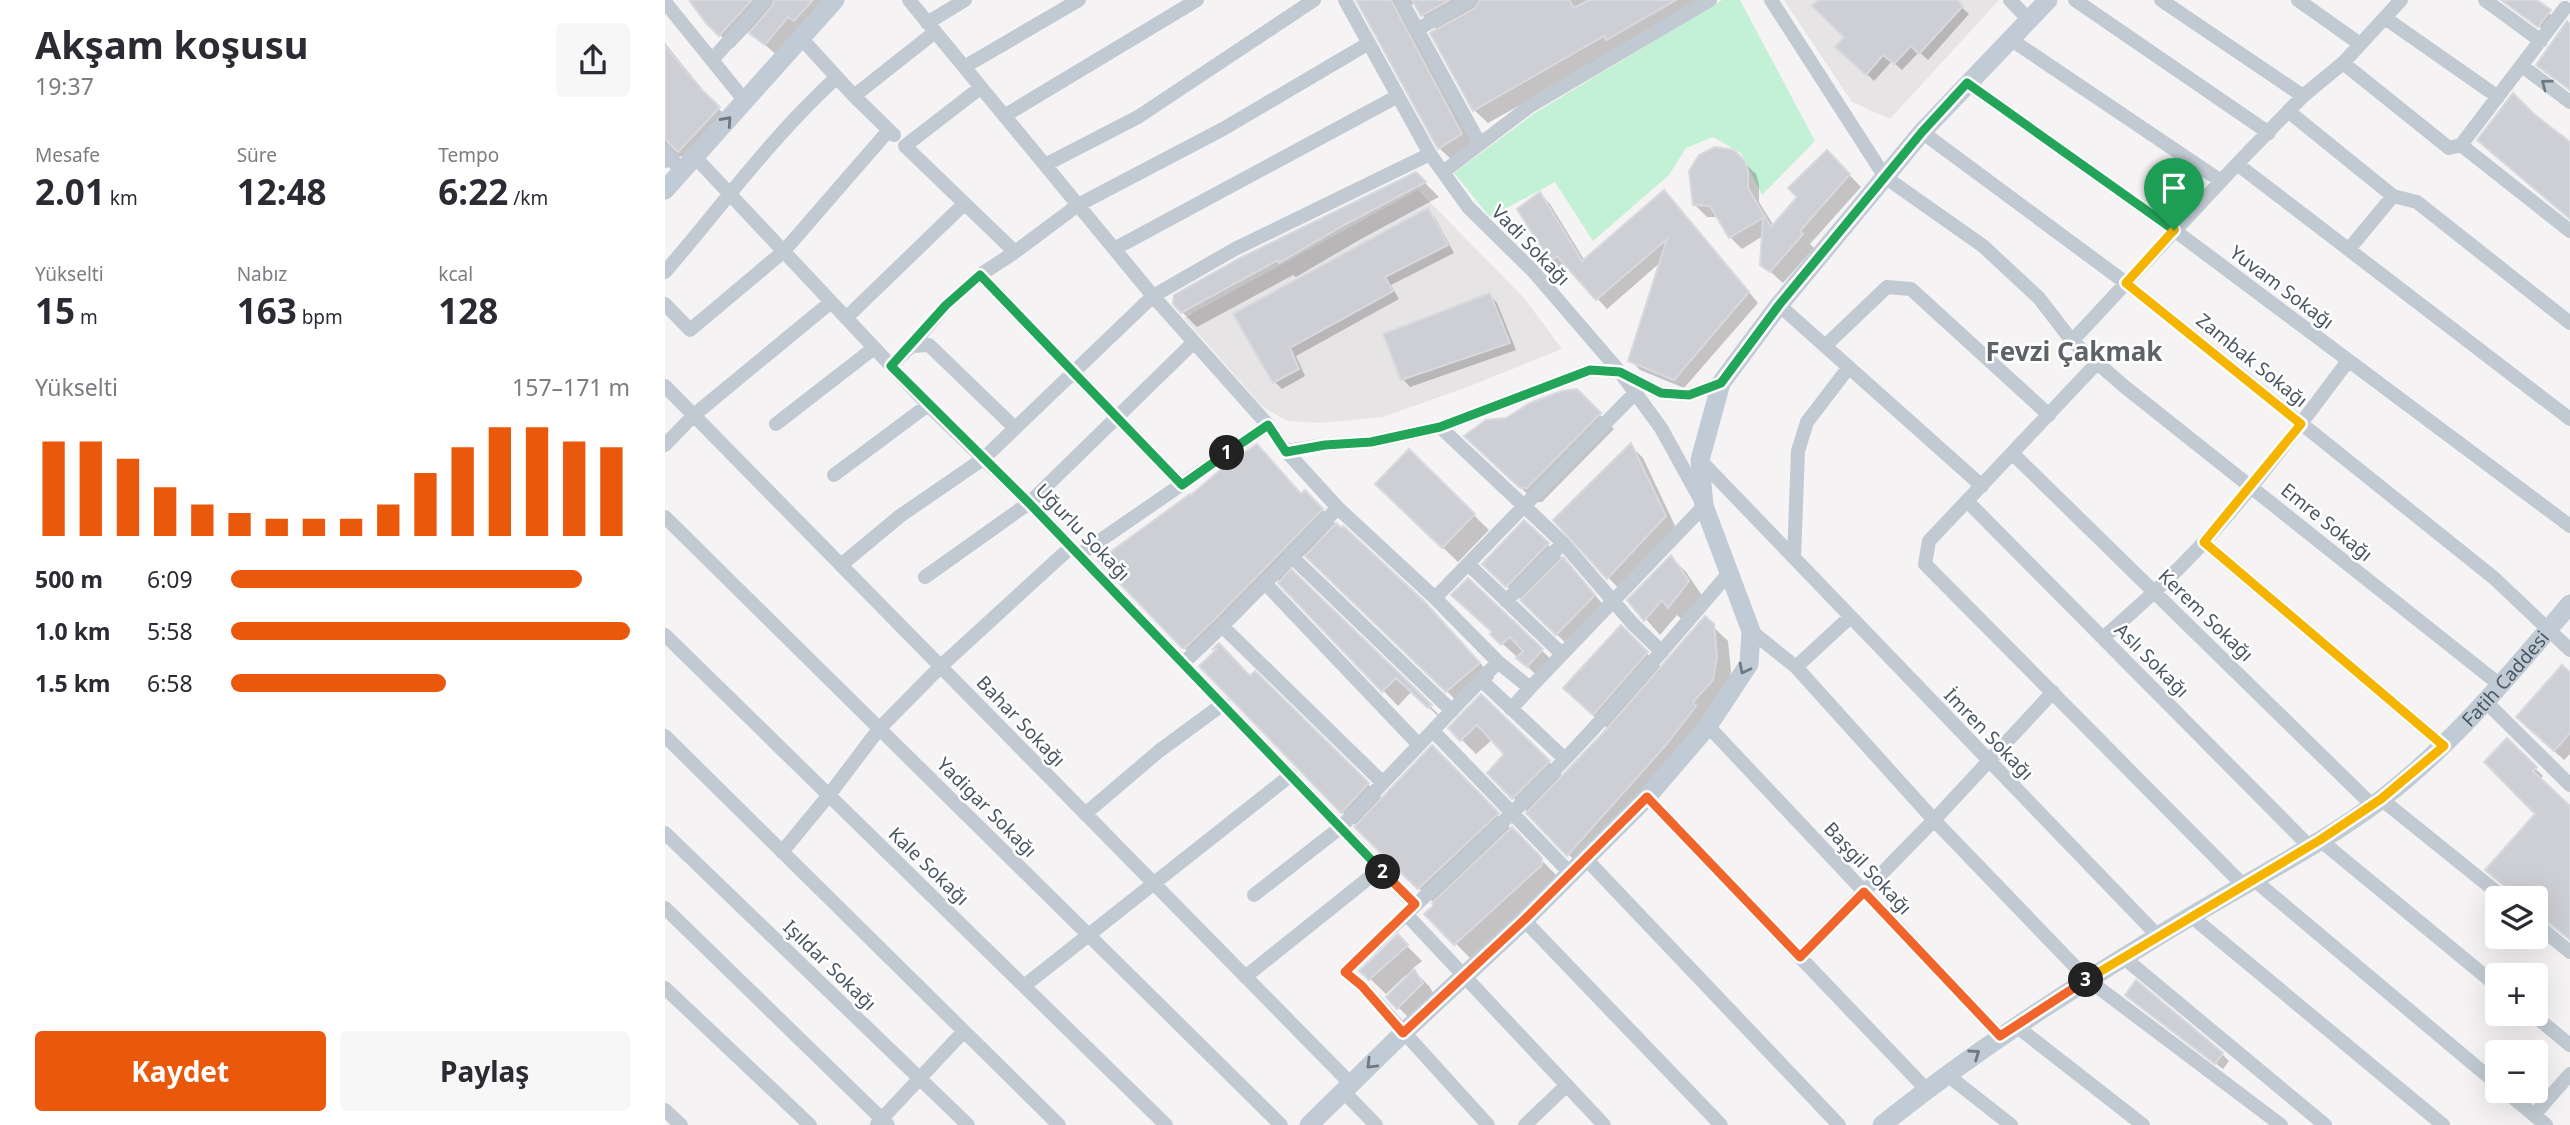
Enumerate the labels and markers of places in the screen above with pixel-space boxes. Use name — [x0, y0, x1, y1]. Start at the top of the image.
pin — [2144, 158, 2204, 230]
pin: 1 — [1209, 435, 1245, 470]
pin: 2 — [1365, 854, 1401, 890]
pin: 3 — [2069, 962, 2103, 998]

